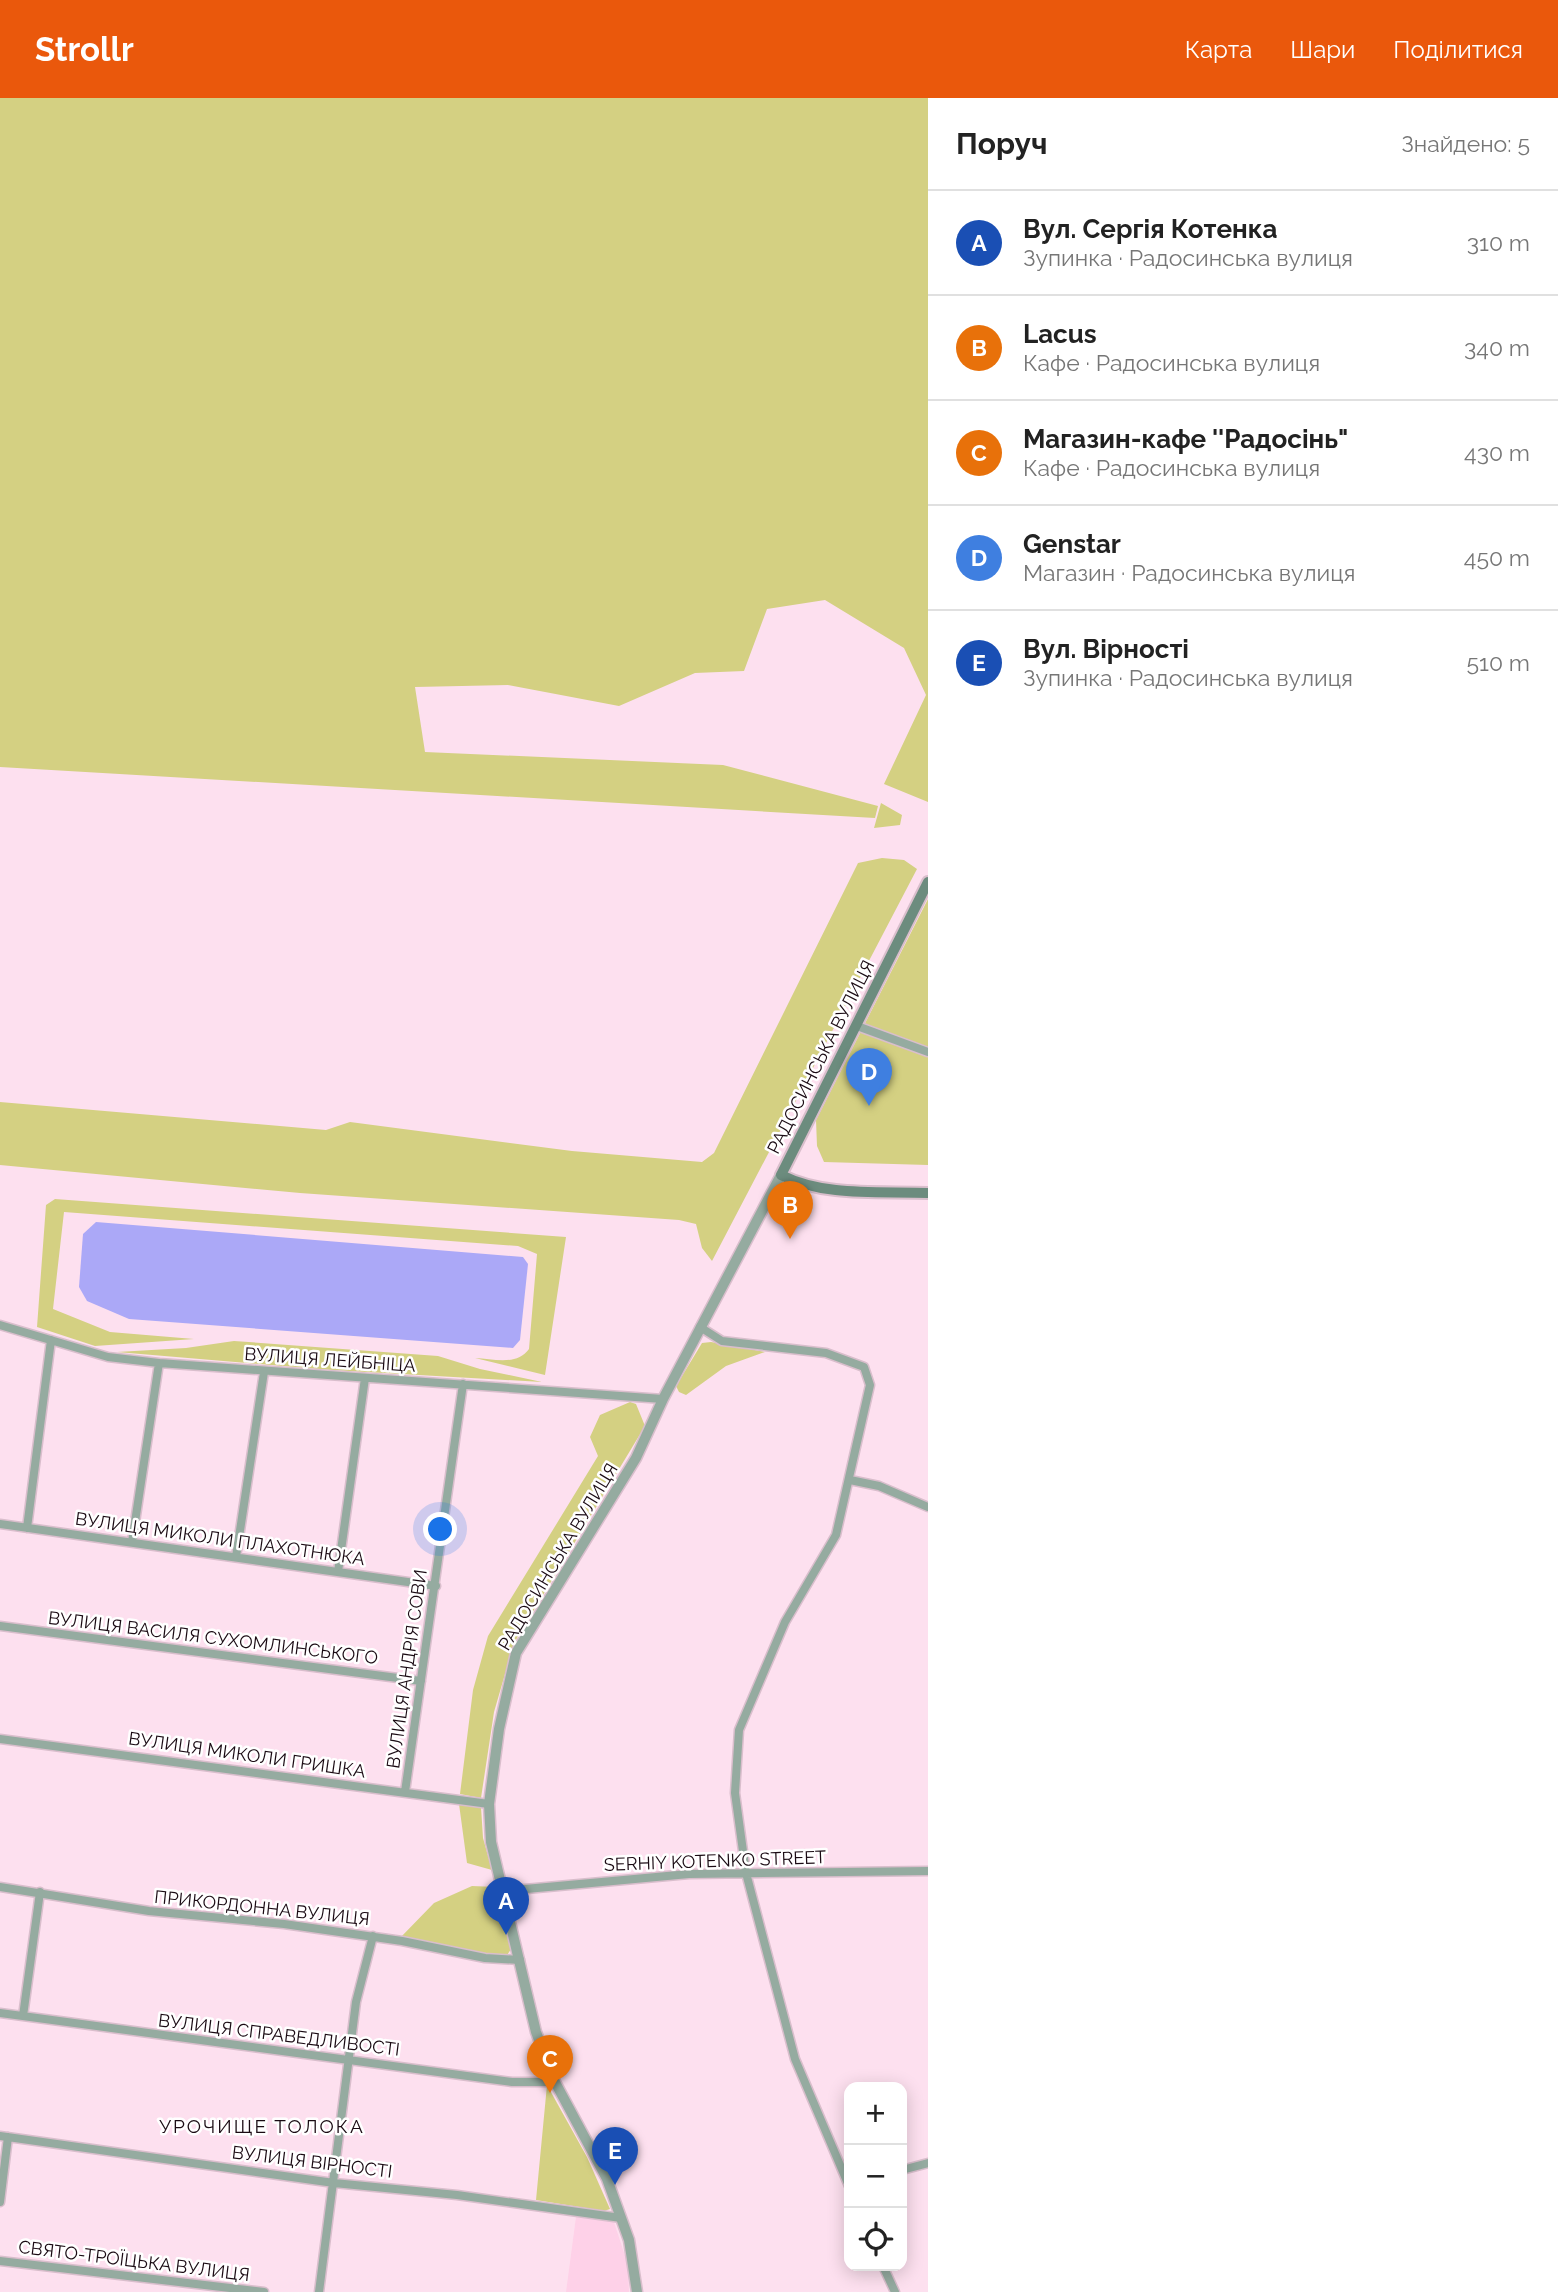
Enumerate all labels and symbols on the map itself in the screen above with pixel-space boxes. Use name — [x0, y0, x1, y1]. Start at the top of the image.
street label: РАДОСИНСЬКА ВУЛИЦЯ — [763, 957, 879, 1157]
pin: D — [846, 1048, 892, 1106]
pin: B — [767, 1181, 813, 1239]
street label: ВУЛИЦЯ ЛЕЙБНІЦА — [244, 1343, 416, 1376]
street label: РАДОСИНСЬКА ВУЛИЦЯ — [493, 1460, 622, 1654]
street label: ВУЛИЦЯ МИКОЛИ ПЛАХОТНЮКА — [74, 1508, 366, 1569]
your location — [423, 1512, 457, 1546]
street label: ВУЛИЦЯ АНДРІЯ СОВИ — [382, 1568, 431, 1770]
street label: ВУЛИЦЯ ВАСИЛЯ СУХОМЛИНСЬКОГО — [47, 1607, 379, 1668]
street label: ВУЛИЦЯ МИКОЛИ ГРИШКА — [127, 1727, 367, 1782]
street label: SERHIY KOTENKO STREET — [604, 1846, 826, 1875]
pin: A — [483, 1877, 529, 1935]
street label: ПРИКОРДОННА ВУЛИЦЯ — [153, 1886, 371, 1929]
street label: ВУЛИЦЯ СПРАВЕДЛИВОСТІ — [157, 2009, 401, 2060]
pin: C — [527, 2035, 573, 2093]
district label: УРОЧИЩЕ ТОЛОКА — [159, 2115, 365, 2137]
pin: E — [592, 2127, 638, 2185]
street label: ВУЛИЦЯ ВІРНОСТІ — [231, 2141, 393, 2182]
street label: СВЯТО-ТРОЇЦЬКА ВУЛИЦЯ — [17, 2236, 251, 2285]

